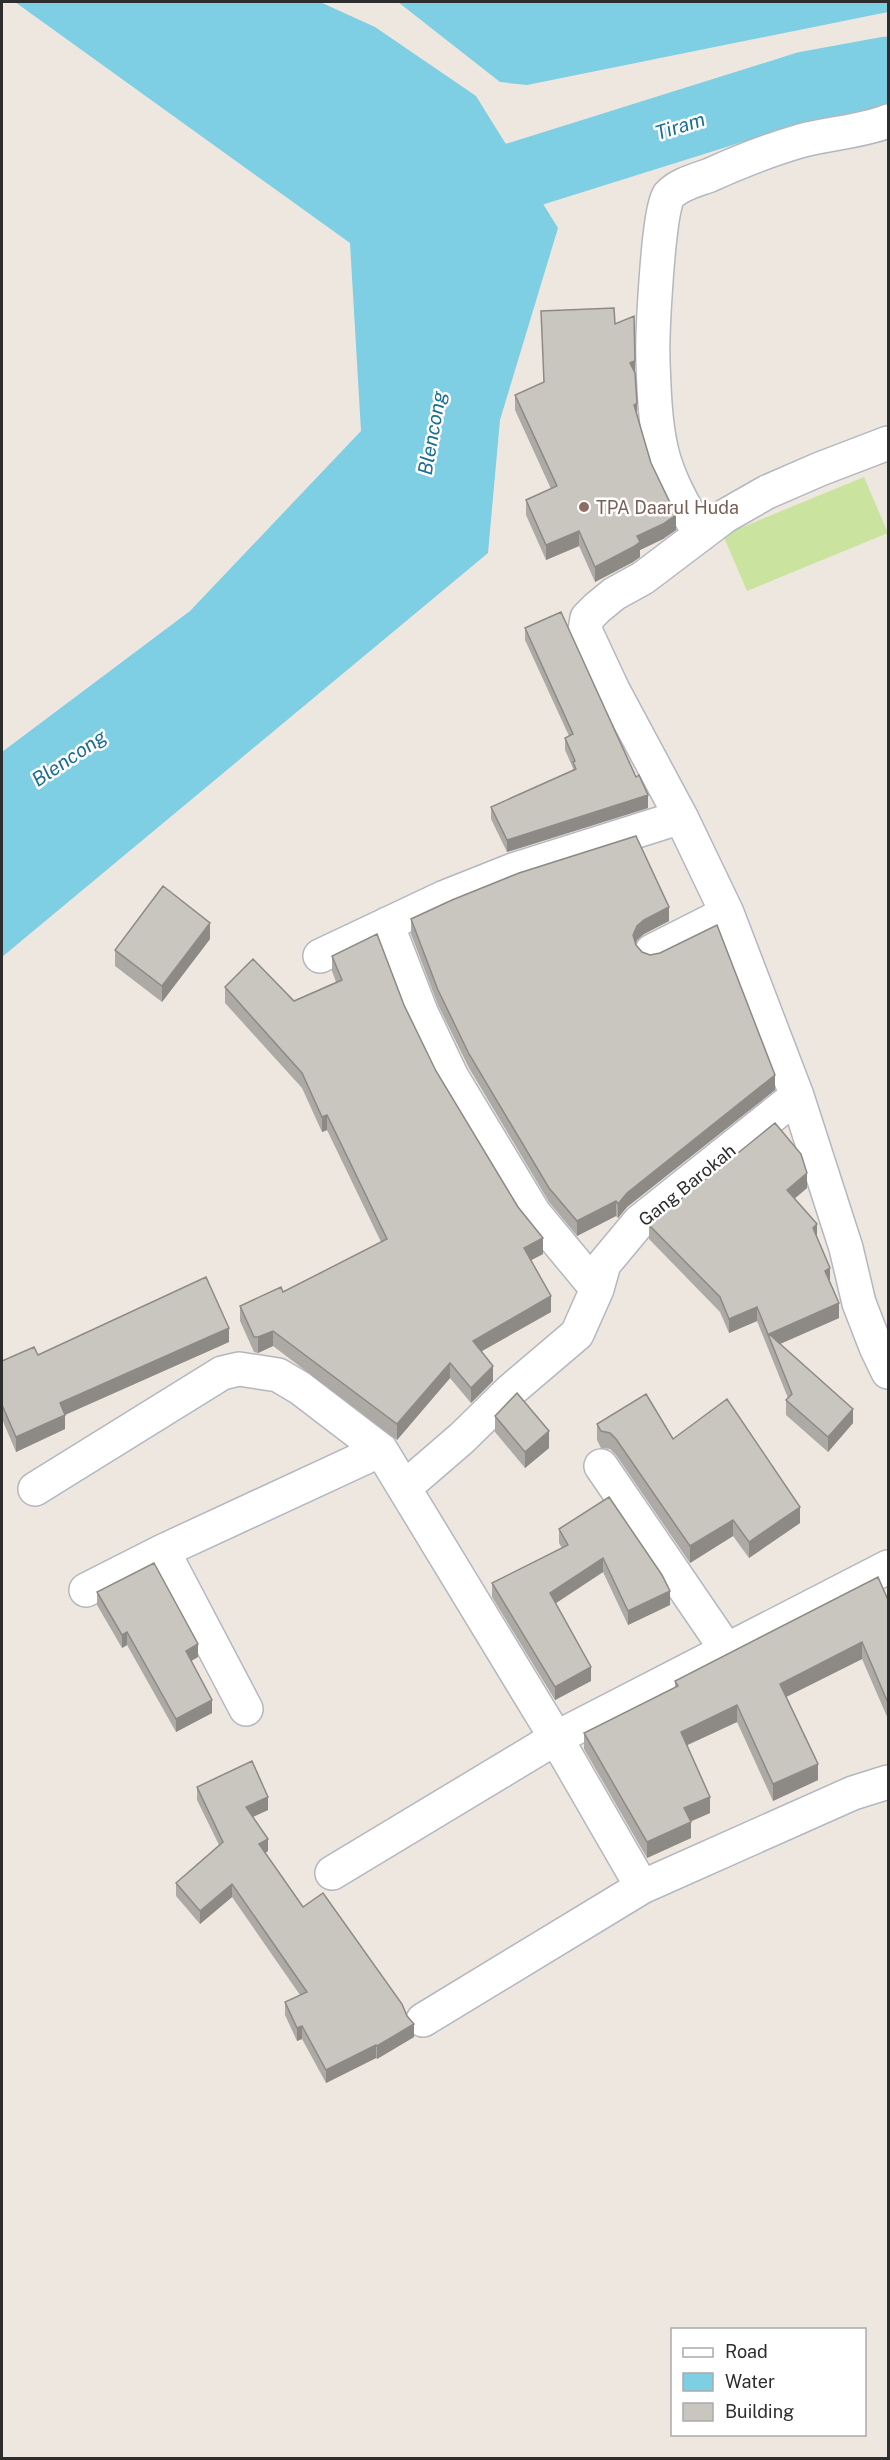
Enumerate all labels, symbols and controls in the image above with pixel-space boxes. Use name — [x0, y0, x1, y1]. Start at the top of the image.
water label: Tiram — [652, 107, 708, 145]
water label: Blencong — [413, 389, 451, 477]
place label: TPA Daarul Huda — [596, 497, 739, 518]
marker: TPA Daarul Huda — [577, 500, 591, 514]
water label: Blencong — [27, 724, 111, 792]
street label: Gang Barokah — [634, 1140, 740, 1230]
legend — [671, 2328, 866, 2436]
text: Road — [725, 2341, 768, 2362]
text: Water — [725, 2371, 775, 2392]
text: Building — [725, 2401, 794, 2422]

